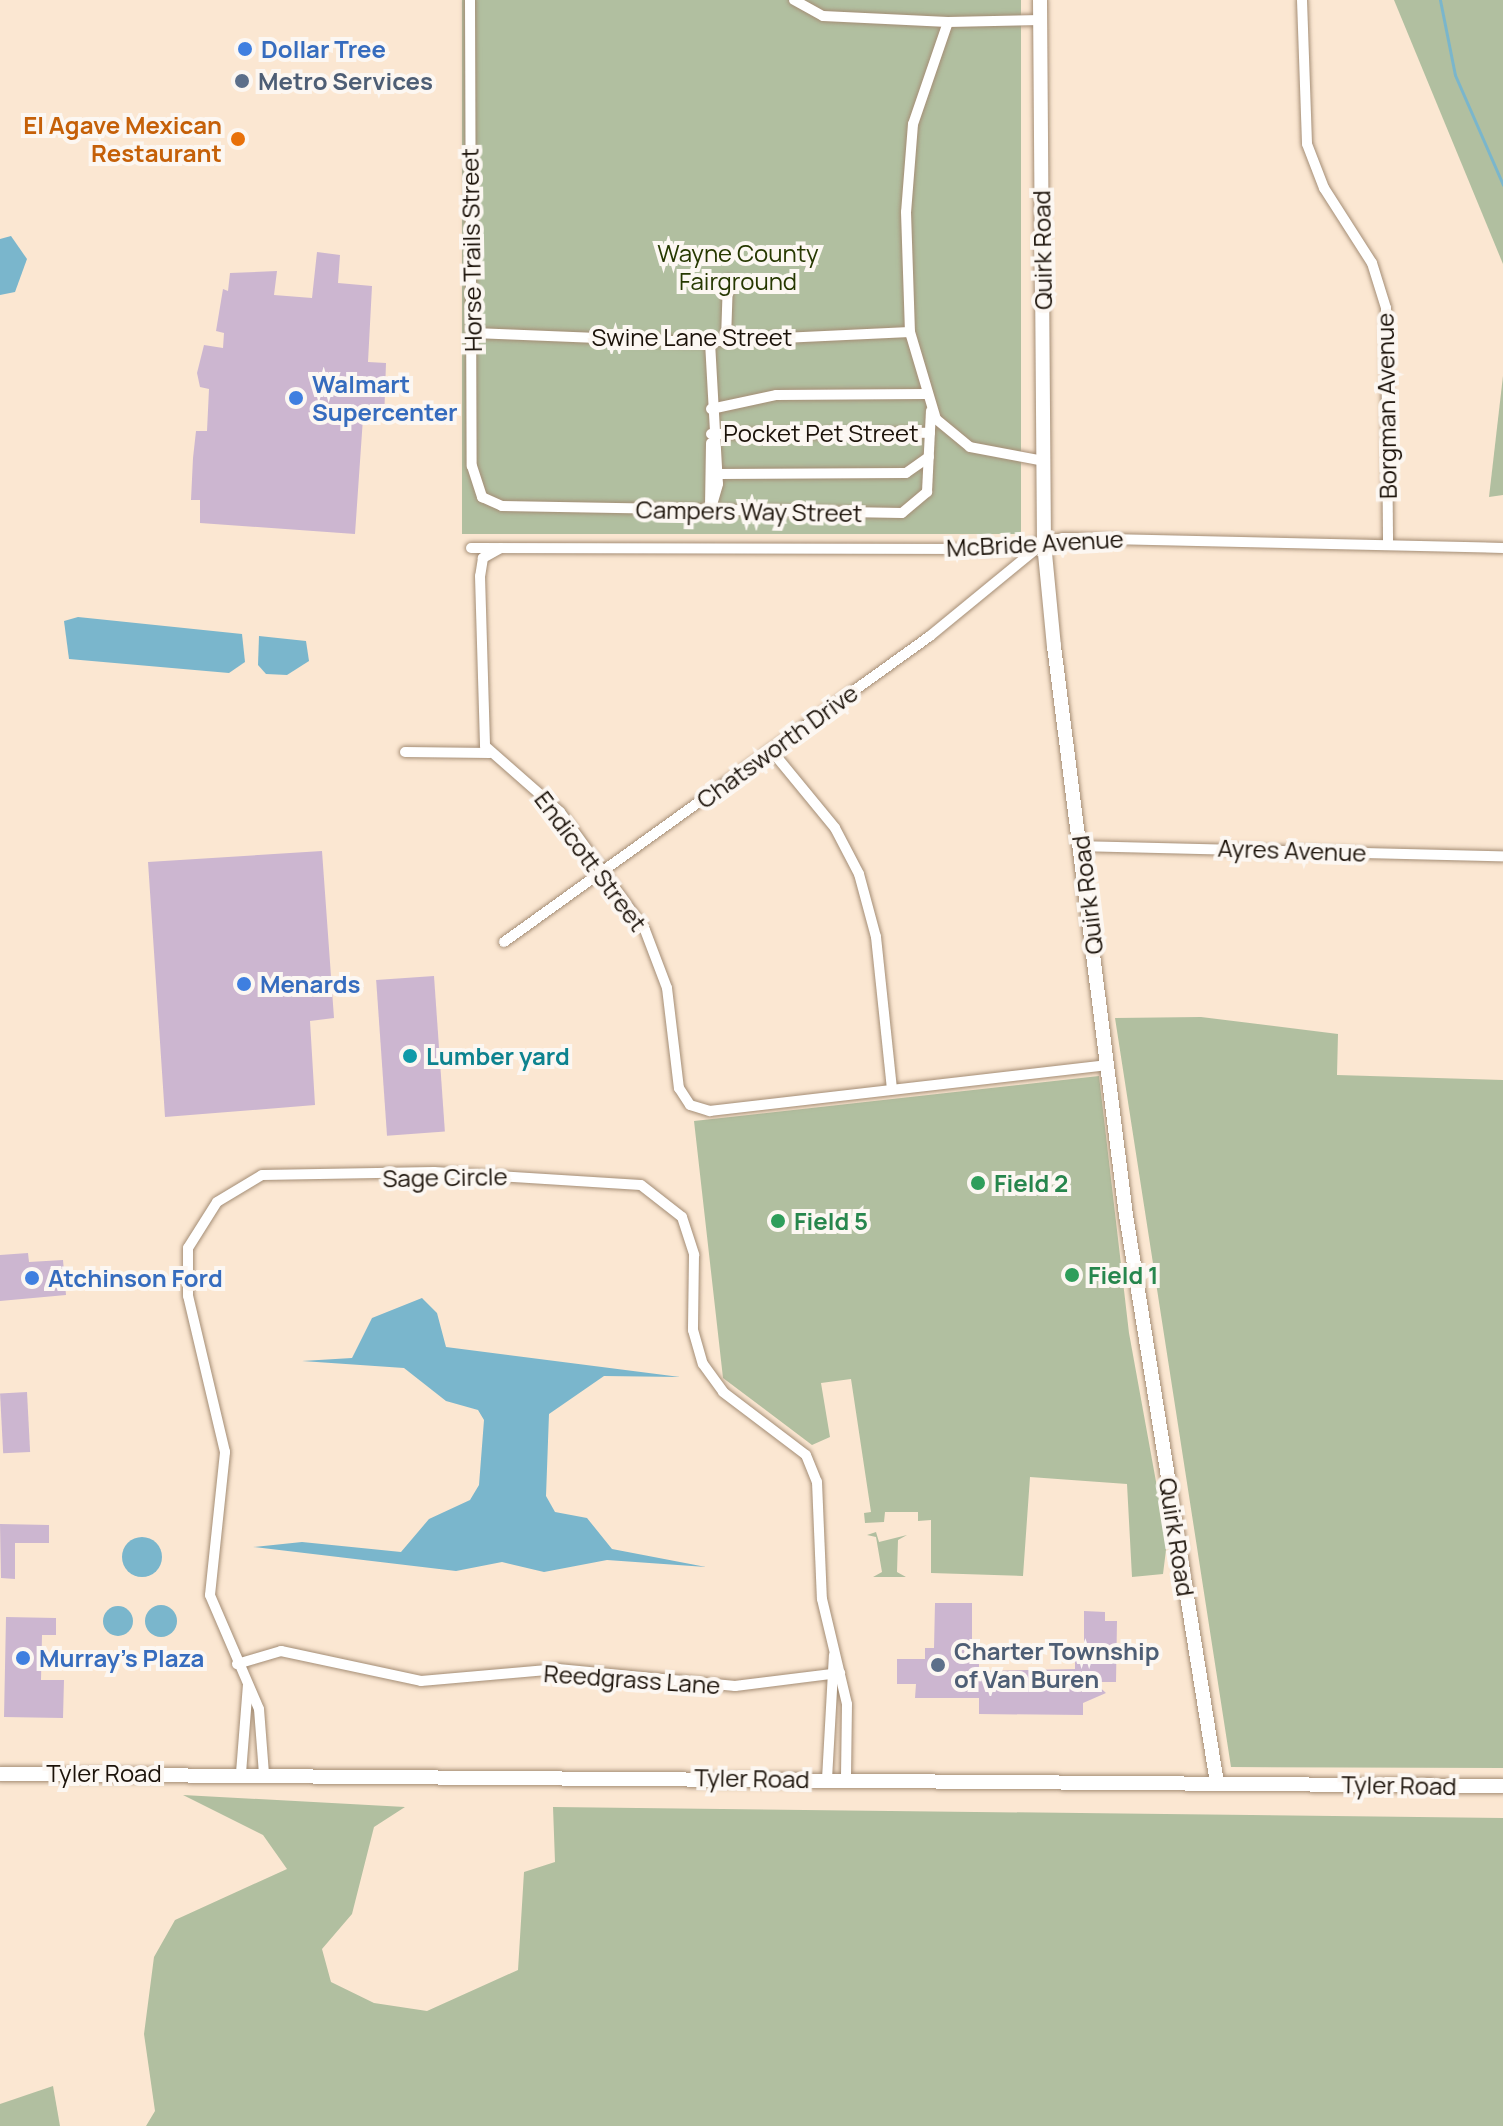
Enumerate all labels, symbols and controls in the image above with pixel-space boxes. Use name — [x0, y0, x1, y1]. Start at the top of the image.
place label: Dollar Tree — [261, 35, 386, 63]
marker: Dollar Tree — [236, 40, 254, 58]
place label: Metro Services — [258, 67, 433, 95]
marker: Metro Services — [233, 72, 251, 90]
place label: El Agave Mexican Restaurant — [23, 111, 222, 167]
marker: El Agave Mexican Restaurant — [229, 130, 247, 148]
street label: Horse Trails Street — [455, 148, 487, 352]
street label: Quirk Road — [1027, 190, 1057, 310]
park label: Wayne County Fairground — [657, 239, 819, 295]
street label: Borgman Avenue — [1370, 313, 1402, 499]
street label: Swine Lane Street — [592, 323, 792, 351]
place label: Walmart Supercenter — [312, 370, 458, 426]
marker: Walmart Supercenter — [287, 389, 305, 407]
street label: Pocket Pet Street — [723, 419, 919, 447]
street label: Campers Way Street — [635, 495, 863, 527]
street label: McBride Avenue — [946, 524, 1124, 562]
street label: Chatsworth Drive — [691, 678, 863, 814]
street label: Endicott Street — [529, 785, 653, 937]
street label: Ayres Avenue — [1217, 833, 1367, 867]
street label: Quirk Road — [1065, 834, 1109, 956]
place label: Menards — [260, 970, 361, 998]
marker: Menards — [235, 975, 253, 993]
place label: Lumber yard — [426, 1042, 570, 1070]
marker: Lumber yard — [401, 1047, 419, 1065]
street label: Sage Circle — [382, 1162, 508, 1192]
place label: Field 2 — [994, 1169, 1068, 1197]
marker: Field 2 — [969, 1174, 987, 1192]
place label: Field 5 — [794, 1207, 868, 1235]
marker: Field 5 — [769, 1212, 787, 1230]
place label: Field 1 — [1088, 1261, 1159, 1289]
place label: Atchinson Ford — [48, 1264, 223, 1292]
marker: Field 1 — [1063, 1266, 1081, 1284]
marker: Atchinson Ford — [23, 1269, 41, 1287]
street label: Quirk Road — [1153, 1476, 1201, 1598]
place label: Charter Township of Van Buren — [954, 1637, 1159, 1693]
place label: Murray's Plaza — [39, 1644, 204, 1672]
marker: Murray's Plaza — [14, 1649, 32, 1667]
marker: Charter Township of Van Buren — [929, 1656, 947, 1674]
street label: Reedgrass Lane — [543, 1658, 721, 1700]
street label: Tyler Road — [46, 1759, 162, 1787]
street label: Tyler Road — [694, 1763, 810, 1793]
street label: Tyler Road — [1341, 1770, 1457, 1800]

